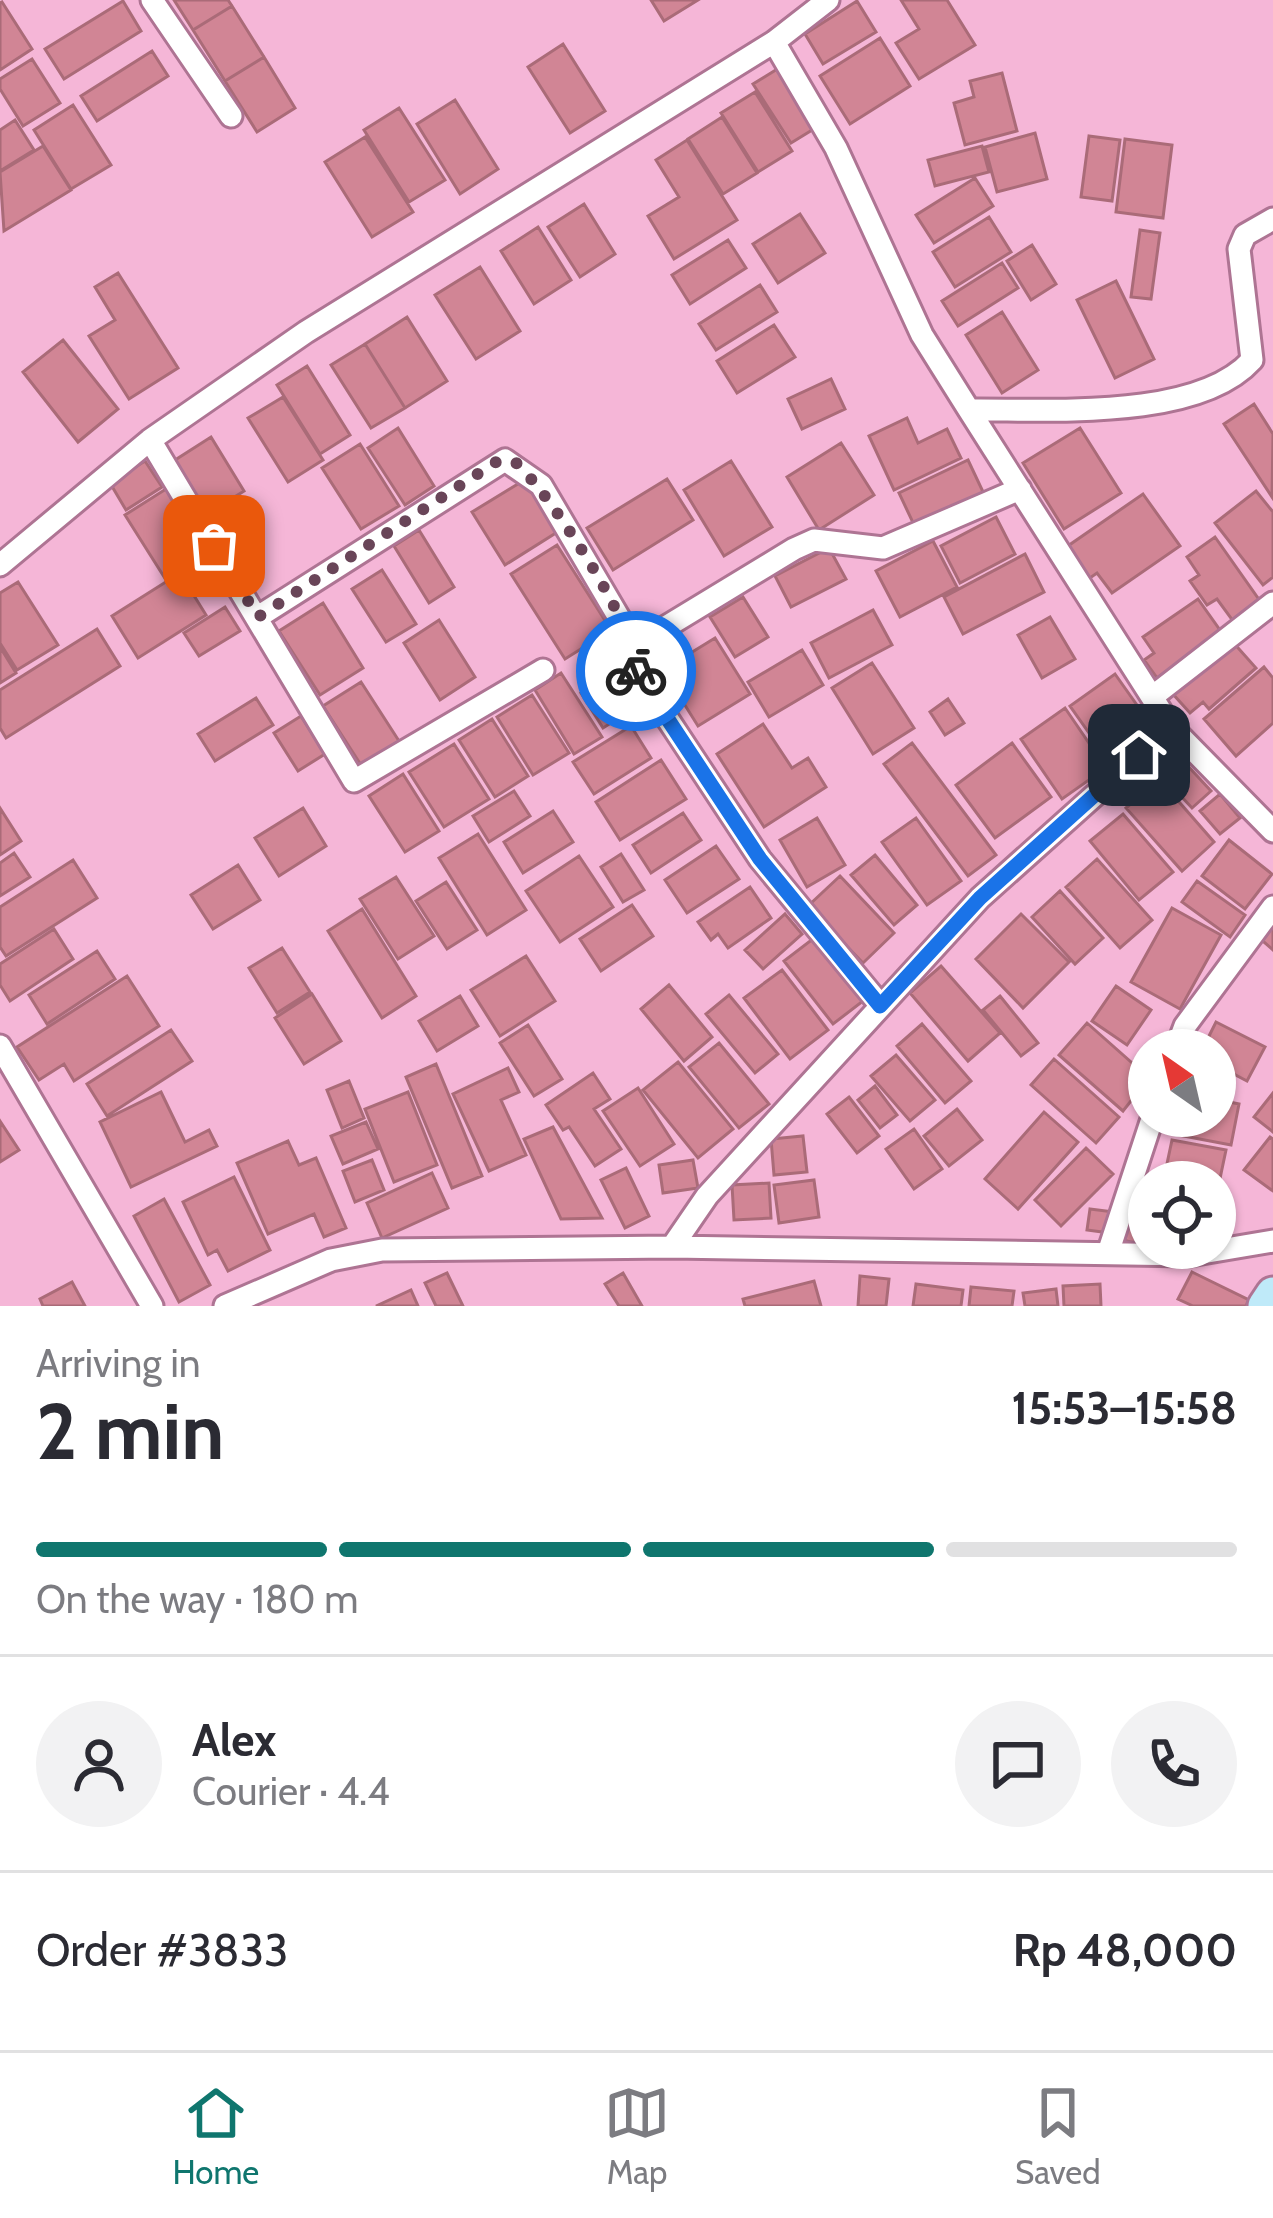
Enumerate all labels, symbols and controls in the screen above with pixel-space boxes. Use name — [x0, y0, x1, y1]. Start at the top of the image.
pin — [163, 495, 265, 597]
icon: bag — [181, 513, 247, 579]
courier — [576, 611, 696, 731]
icon: bike — [603, 638, 669, 704]
pin — [1088, 704, 1190, 806]
icon: home — [1106, 722, 1172, 788]
north arrow — [1128, 1029, 1236, 1137]
map controls — [1128, 1029, 1236, 1269]
button: locate — [1128, 1161, 1236, 1269]
text: Arriving in — [36, 1339, 200, 1387]
text: 15:53–15:58 — [1011, 1381, 1237, 1435]
text: 2 min — [36, 1384, 224, 1479]
text: On the way · 180 m — [36, 1575, 359, 1623]
button: person — [36, 1701, 162, 1827]
button: chat — [955, 1701, 1081, 1827]
button: phone — [1111, 1701, 1237, 1827]
text: Alex — [192, 1713, 276, 1767]
text: Courier · 4.4 — [192, 1767, 390, 1815]
text: Order #3833 — [36, 1923, 288, 1977]
text: Rp 48,000 — [1013, 1923, 1237, 1977]
tab: Home — [172, 2080, 259, 2192]
tab: Map — [604, 2080, 670, 2192]
tab: Saved — [1015, 2080, 1101, 2192]

